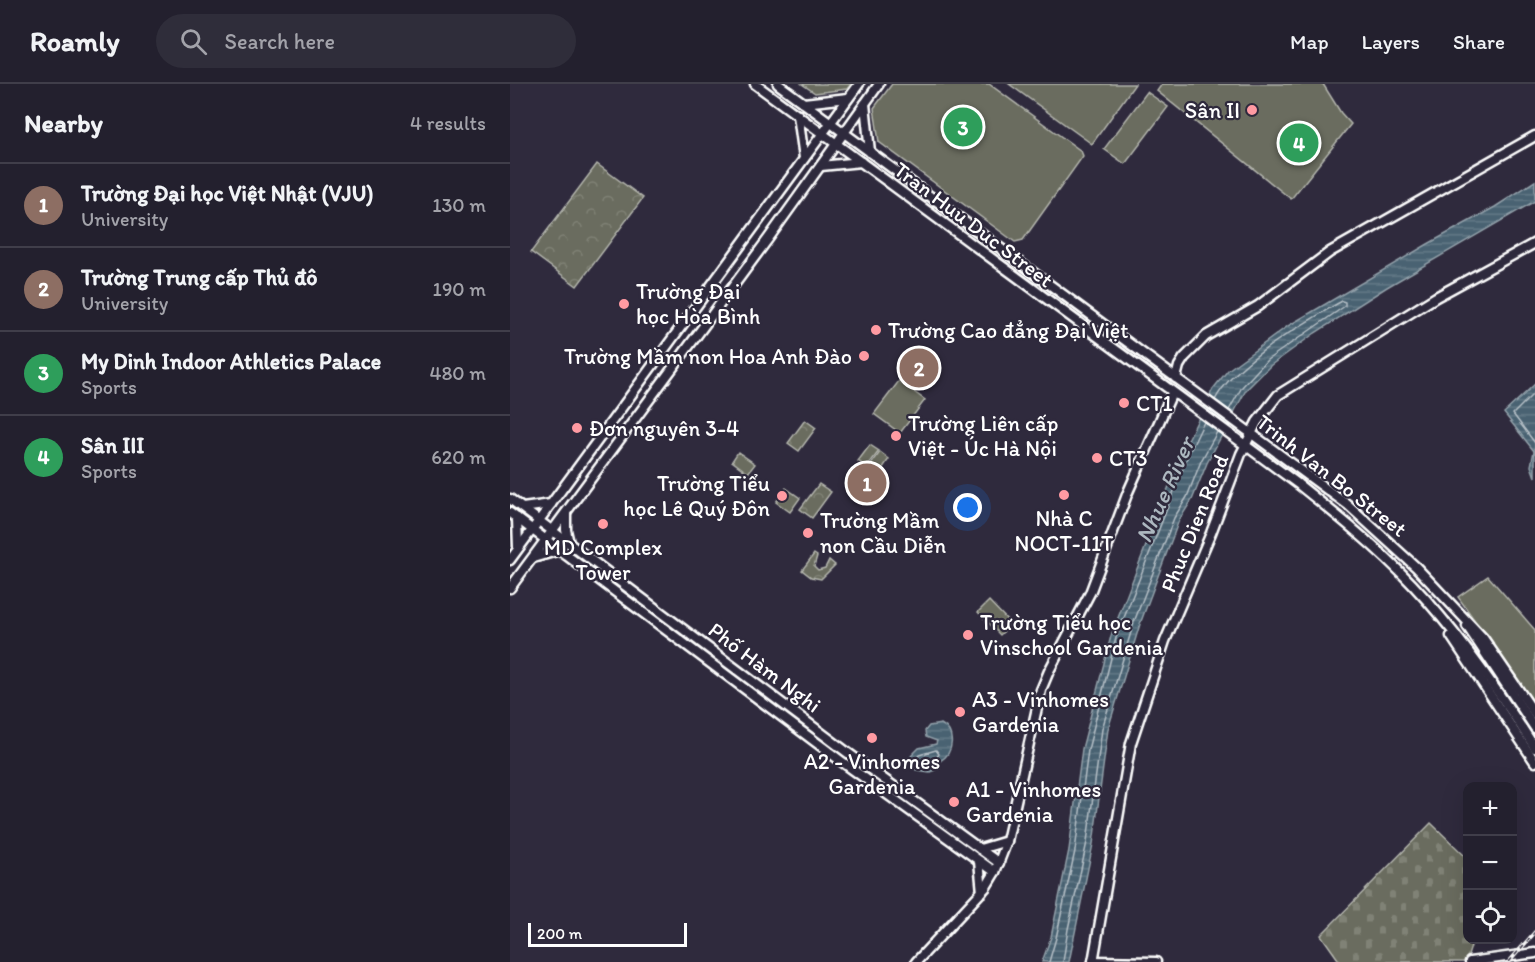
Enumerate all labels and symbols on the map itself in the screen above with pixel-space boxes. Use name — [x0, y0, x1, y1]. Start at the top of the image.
place label: Sân II — [1185, 97, 1240, 124]
marker: Sân II — [1245, 103, 1259, 117]
pin: 3 — [944, 104, 982, 150]
pin: 4 — [1280, 120, 1318, 166]
street label: Tran Huu Duc Street — [889, 156, 1059, 293]
place label: Trường Đại học Hòa Bình — [636, 278, 760, 330]
marker: Trường Đại học Hòa Bình — [617, 297, 631, 311]
place label: Trường Cao đẳng Đại Việt — [888, 317, 1129, 344]
marker: Trường Cao đẳng Đại Việt — [869, 323, 883, 337]
place label: Trường Mầm non Hoa Anh Đào — [564, 343, 852, 370]
pin: 2 — [900, 346, 938, 390]
marker: Trường Mầm non Hoa Anh Đào — [857, 349, 871, 363]
place label: CT1 — [1136, 390, 1173, 417]
marker: CT1 — [1117, 396, 1131, 410]
street label: Trinh Van Bo Street — [1251, 408, 1412, 543]
place label: Trường Liên cấp Việt - Úc Hà Nội — [908, 410, 1058, 462]
place label: Đơn nguyên 3-4 — [589, 415, 739, 442]
marker: Đơn nguyên 3-4 — [570, 421, 584, 435]
marker: Trường Liên cấp Việt - Úc Hà Nội — [889, 429, 903, 443]
water label: Nhue River — [1128, 430, 1202, 547]
place label: CT3 — [1109, 445, 1147, 472]
street label: Phuc Dien Road — [1154, 450, 1234, 596]
marker: CT3 — [1090, 451, 1104, 465]
pin: 1 — [848, 460, 886, 506]
place label: Trường Tiểu học Lê Quý Đôn — [623, 470, 771, 522]
marker: Nhà C NOCT-11T — [1057, 488, 1071, 502]
marker: Trường Tiểu học Lê Quý Đôn — [775, 489, 789, 503]
your location — [953, 493, 982, 522]
place label: Nhà C NOCT-11T — [1015, 505, 1114, 557]
place label: Trường Mầm non Cầu Diễn — [820, 507, 947, 559]
marker: MD Complex Tower — [596, 517, 610, 531]
marker: Trường Mầm non Cầu Diễn — [801, 526, 815, 540]
place label: MD Complex Tower — [544, 534, 662, 586]
place label: Trường Tiểu học Vinschool Gardenia — [980, 609, 1164, 661]
street label: Phố Hàm Nghi — [703, 616, 826, 719]
marker: Trường Tiểu học Vinschool Gardenia — [961, 628, 975, 642]
place label: A3 - Vinhomes Gardenia — [972, 686, 1109, 738]
marker: A3 - Vinhomes Gardenia — [953, 705, 967, 719]
marker: A2 - Vinhomes Gardenia — [865, 731, 879, 745]
place label: A2 - Vinhomes Gardenia — [804, 748, 940, 800]
place label: A1 - Vinhomes Gardenia — [966, 776, 1101, 828]
marker: A1 - Vinhomes Gardenia — [947, 795, 961, 809]
scale bar — [528, 920, 687, 948]

